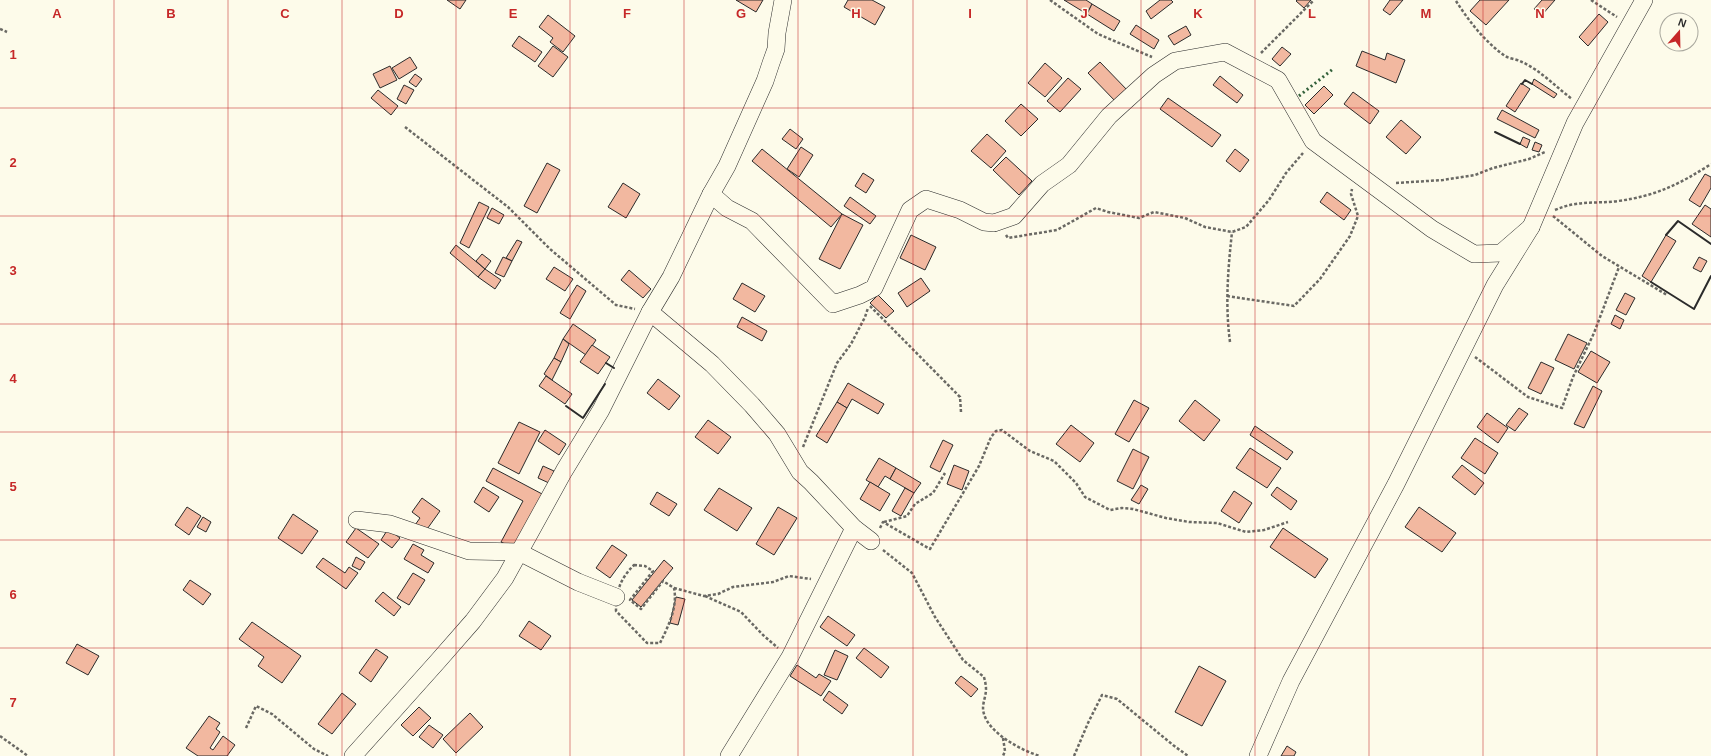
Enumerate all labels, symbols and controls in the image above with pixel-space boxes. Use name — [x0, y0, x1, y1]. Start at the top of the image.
text: A — [52, 6, 62, 21]
text: B — [166, 6, 176, 21]
text: C — [280, 6, 290, 21]
text: D — [394, 6, 404, 21]
text: E — [509, 6, 518, 21]
text: F — [623, 6, 631, 21]
text: G — [736, 6, 746, 21]
text: H — [851, 6, 861, 21]
text: I — [968, 6, 972, 21]
text: J — [1080, 6, 1088, 21]
text: K — [1193, 6, 1203, 21]
text: L — [1308, 6, 1316, 21]
text: M — [1421, 6, 1431, 21]
text: N — [1535, 6, 1545, 21]
north arrow — [1659, 12, 1699, 52]
text: N — [1677, 16, 1688, 30]
text: 1 — [9, 47, 17, 62]
text: 2 — [9, 155, 17, 170]
text: 3 — [9, 263, 17, 278]
text: 4 — [9, 371, 17, 386]
text: 5 — [9, 479, 17, 494]
text: 6 — [9, 587, 17, 602]
text: 7 — [9, 695, 17, 710]

